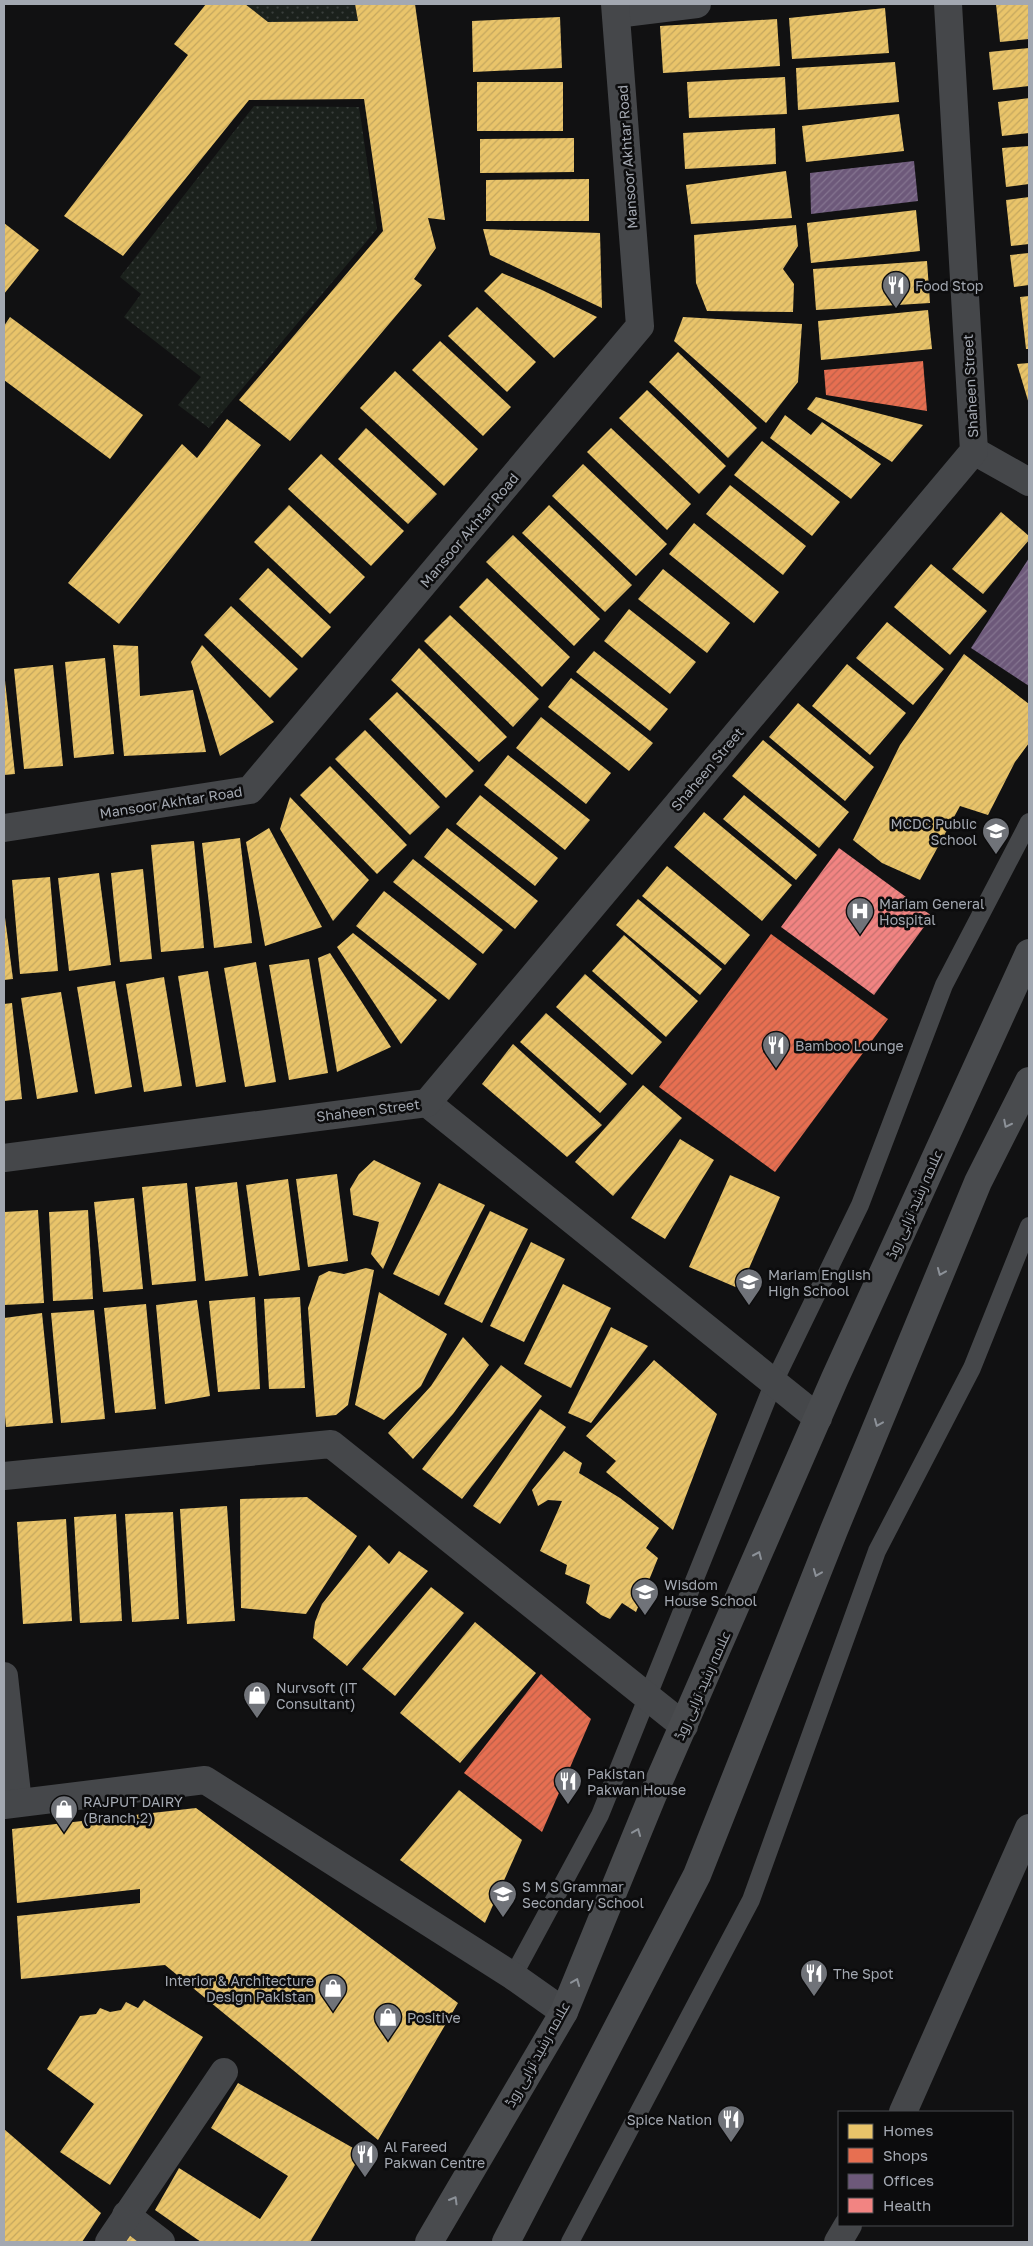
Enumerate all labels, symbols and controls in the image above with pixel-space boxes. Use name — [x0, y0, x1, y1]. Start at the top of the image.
street label: Mansoor Akhtar Road — [613, 84, 641, 230]
restaurant icon: Food Stop — [881, 270, 911, 309]
place label: Food Stop — [915, 277, 983, 294]
street label: Shaheen Street — [959, 334, 981, 438]
street label: Mansoor Akhtar Road — [416, 469, 522, 591]
street label: Shaheen Street — [667, 724, 747, 814]
street label: Mansoor Akhtar Road — [98, 782, 244, 822]
place label: MCDC Public School — [891, 815, 977, 848]
school or university icon: MCDC Public School — [981, 816, 1011, 855]
place label: Mariam General Hospital — [879, 895, 984, 928]
hospital icon: Mariam General Hospital — [845, 896, 875, 935]
restaurant icon: Bamboo Lounge — [761, 1030, 791, 1069]
place label: Bamboo Lounge — [795, 1037, 904, 1054]
street label: Shaheen Street — [315, 1095, 421, 1125]
one-way arrow — [1003, 1119, 1013, 1128]
street label: علامہ رشید ترابی روڈ — [882, 1147, 946, 1261]
place label: Mariam English High School — [768, 1266, 871, 1299]
school or university icon: Mariam English High School — [734, 1267, 764, 1306]
one-way arrow — [936, 1267, 947, 1276]
one-way arrow — [874, 1418, 884, 1426]
one-way arrow — [752, 1551, 763, 1560]
one-way arrow — [813, 1568, 823, 1577]
place label: Wisdom House School — [664, 1576, 757, 1609]
school or university icon: Wisdom House School — [630, 1577, 660, 1616]
street label: علامہ رشید ترابی روڈ — [670, 1628, 734, 1742]
place label: Nurvsoft (IT Consultant) — [276, 1679, 358, 1712]
shop icon: Nurvsoft (IT Consultant) — [242, 1680, 272, 1719]
place label: Pakistan Pakwan House — [587, 1765, 686, 1798]
restaurant icon: Pakistan Pakwan House — [553, 1766, 583, 1805]
place label: RAJPUT DAIRY (Branch,2) — [83, 1793, 183, 1826]
shop icon: RAJPUT DAIRY (Branch,2) — [49, 1794, 79, 1833]
one-way arrow — [631, 1828, 642, 1837]
place label: S M S Grammar Secondary School — [522, 1878, 644, 1911]
school or university icon: S M S Grammar Secondary School — [488, 1879, 518, 1918]
restaurant icon: The Spot — [799, 1958, 829, 1997]
place label: The Spot — [833, 1965, 893, 1982]
place label: Interior & Architecture Design Pakistan — [164, 1972, 314, 2005]
shop icon: Interior & Architecture Design Pakistan — [318, 1973, 348, 2012]
one-way arrow — [569, 1978, 580, 1987]
street label: علامہ رشید ترابی روڈ — [501, 1998, 573, 2110]
shop icon: Positive — [373, 2002, 403, 2041]
place label: Positive — [407, 2009, 461, 2026]
restaurant icon: Spice Nation — [716, 2104, 746, 2143]
place label: Spice Nation — [627, 2111, 712, 2128]
legend — [838, 2111, 1013, 2226]
text: Homes — [883, 2121, 933, 2139]
place label: Al Fareed Pakwan Centre — [384, 2138, 485, 2171]
restaurant icon: Al Fareed Pakwan Centre — [350, 2139, 380, 2178]
text: Shops — [883, 2146, 928, 2164]
text: Offices — [883, 2171, 934, 2189]
text: Health — [883, 2196, 931, 2214]
one-way arrow — [447, 2197, 457, 2206]

